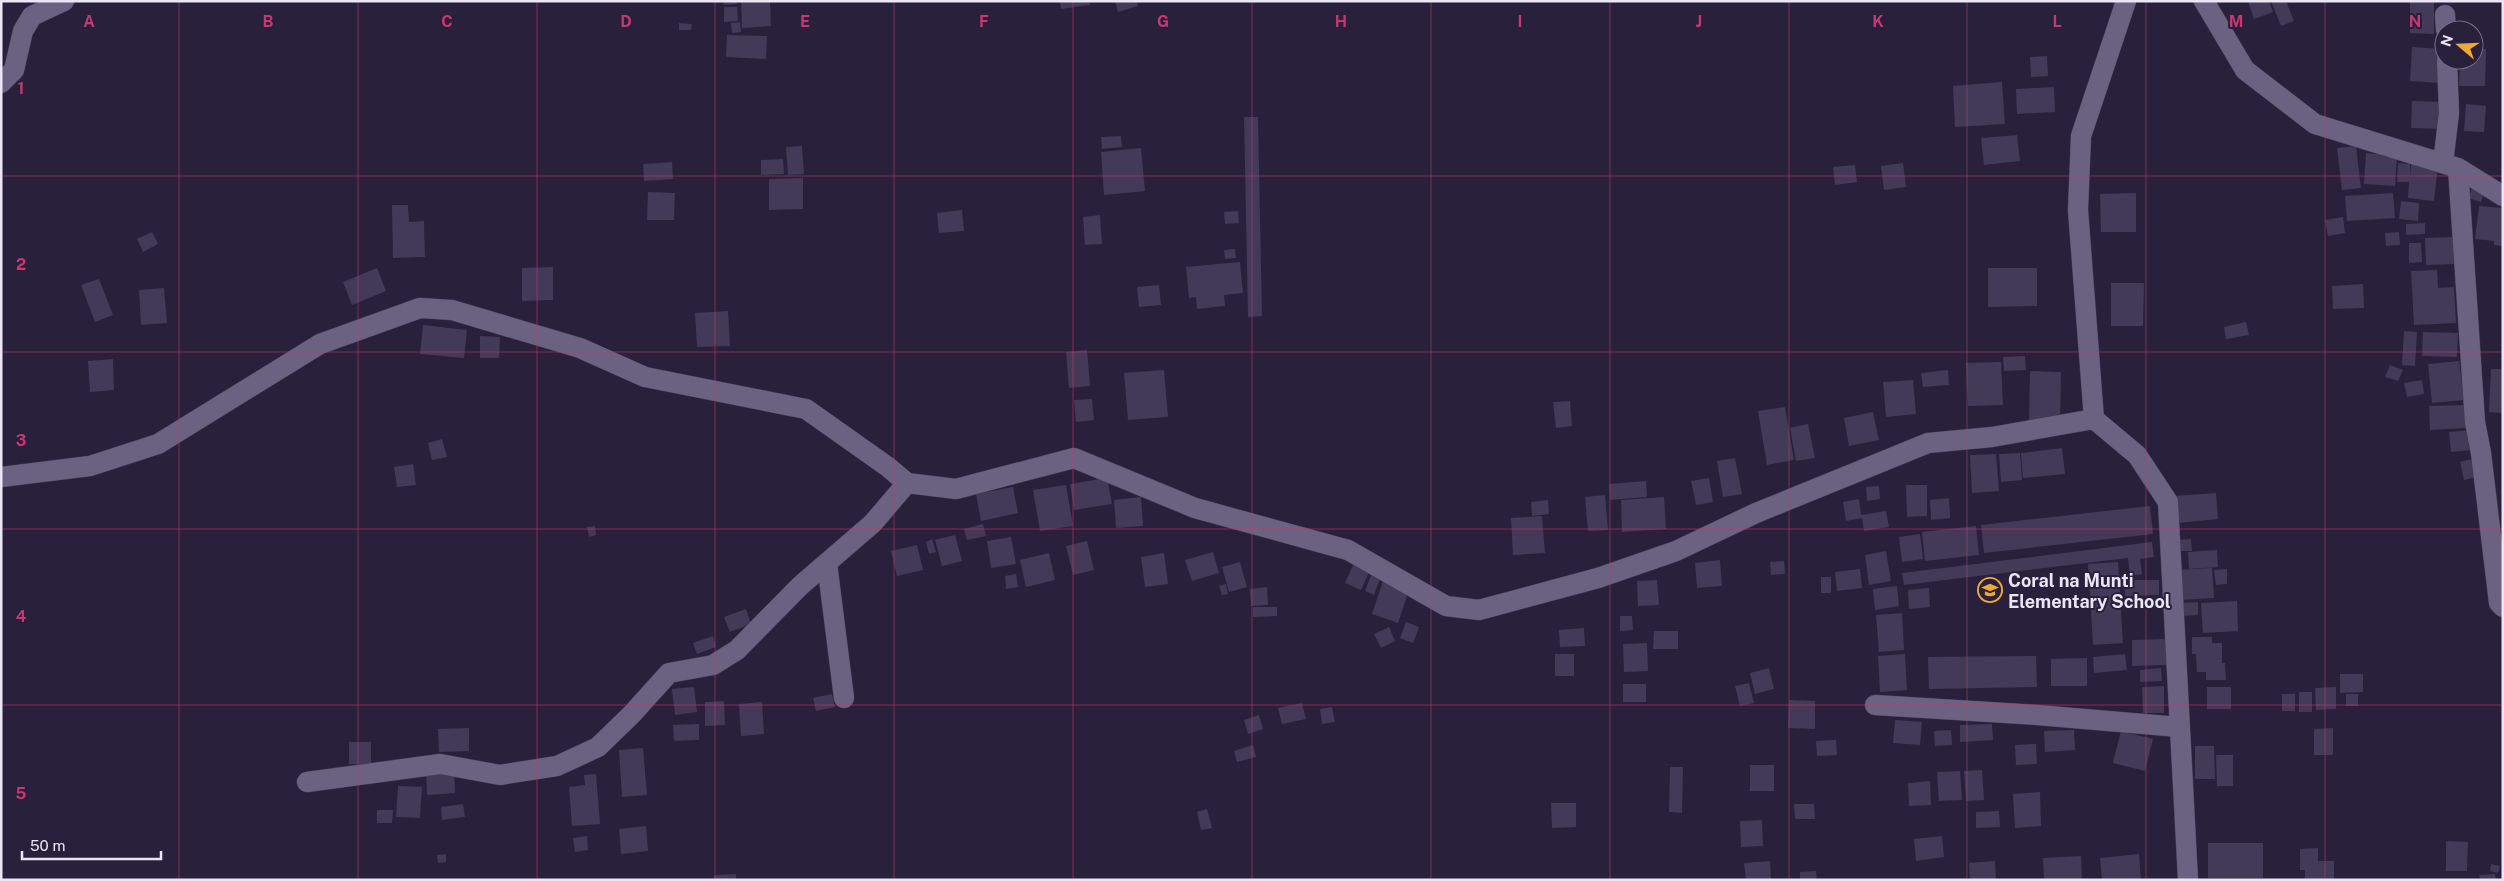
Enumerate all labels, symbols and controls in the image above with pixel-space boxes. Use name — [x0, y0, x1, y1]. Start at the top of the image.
text: A — [83, 12, 95, 31]
text: B — [263, 12, 274, 31]
text: C — [441, 12, 453, 31]
text: D — [620, 12, 632, 31]
text: E — [800, 12, 810, 31]
text: F — [979, 12, 989, 31]
text: G — [1157, 12, 1169, 31]
text: H — [1335, 12, 1347, 31]
text: I — [1518, 12, 1522, 31]
text: J — [1696, 12, 1702, 31]
text: K — [1872, 12, 1884, 31]
text: L — [2052, 12, 2062, 31]
text: M — [2229, 12, 2243, 31]
text: N — [2409, 12, 2421, 31]
north arrow — [2434, 20, 2484, 70]
text: N — [2437, 33, 2456, 49]
text: 1 — [18, 79, 24, 98]
text: 2 — [16, 255, 26, 274]
text: 3 — [16, 431, 26, 450]
place label: Coral na Munti Elementary School — [2008, 570, 2171, 612]
school or university icon: Coral na Munti Elementary School — [1977, 577, 2003, 603]
text: 4 — [16, 607, 27, 626]
text: 5 — [16, 784, 27, 803]
scale bar — [22, 828, 161, 860]
text: 50 m — [30, 837, 65, 854]

